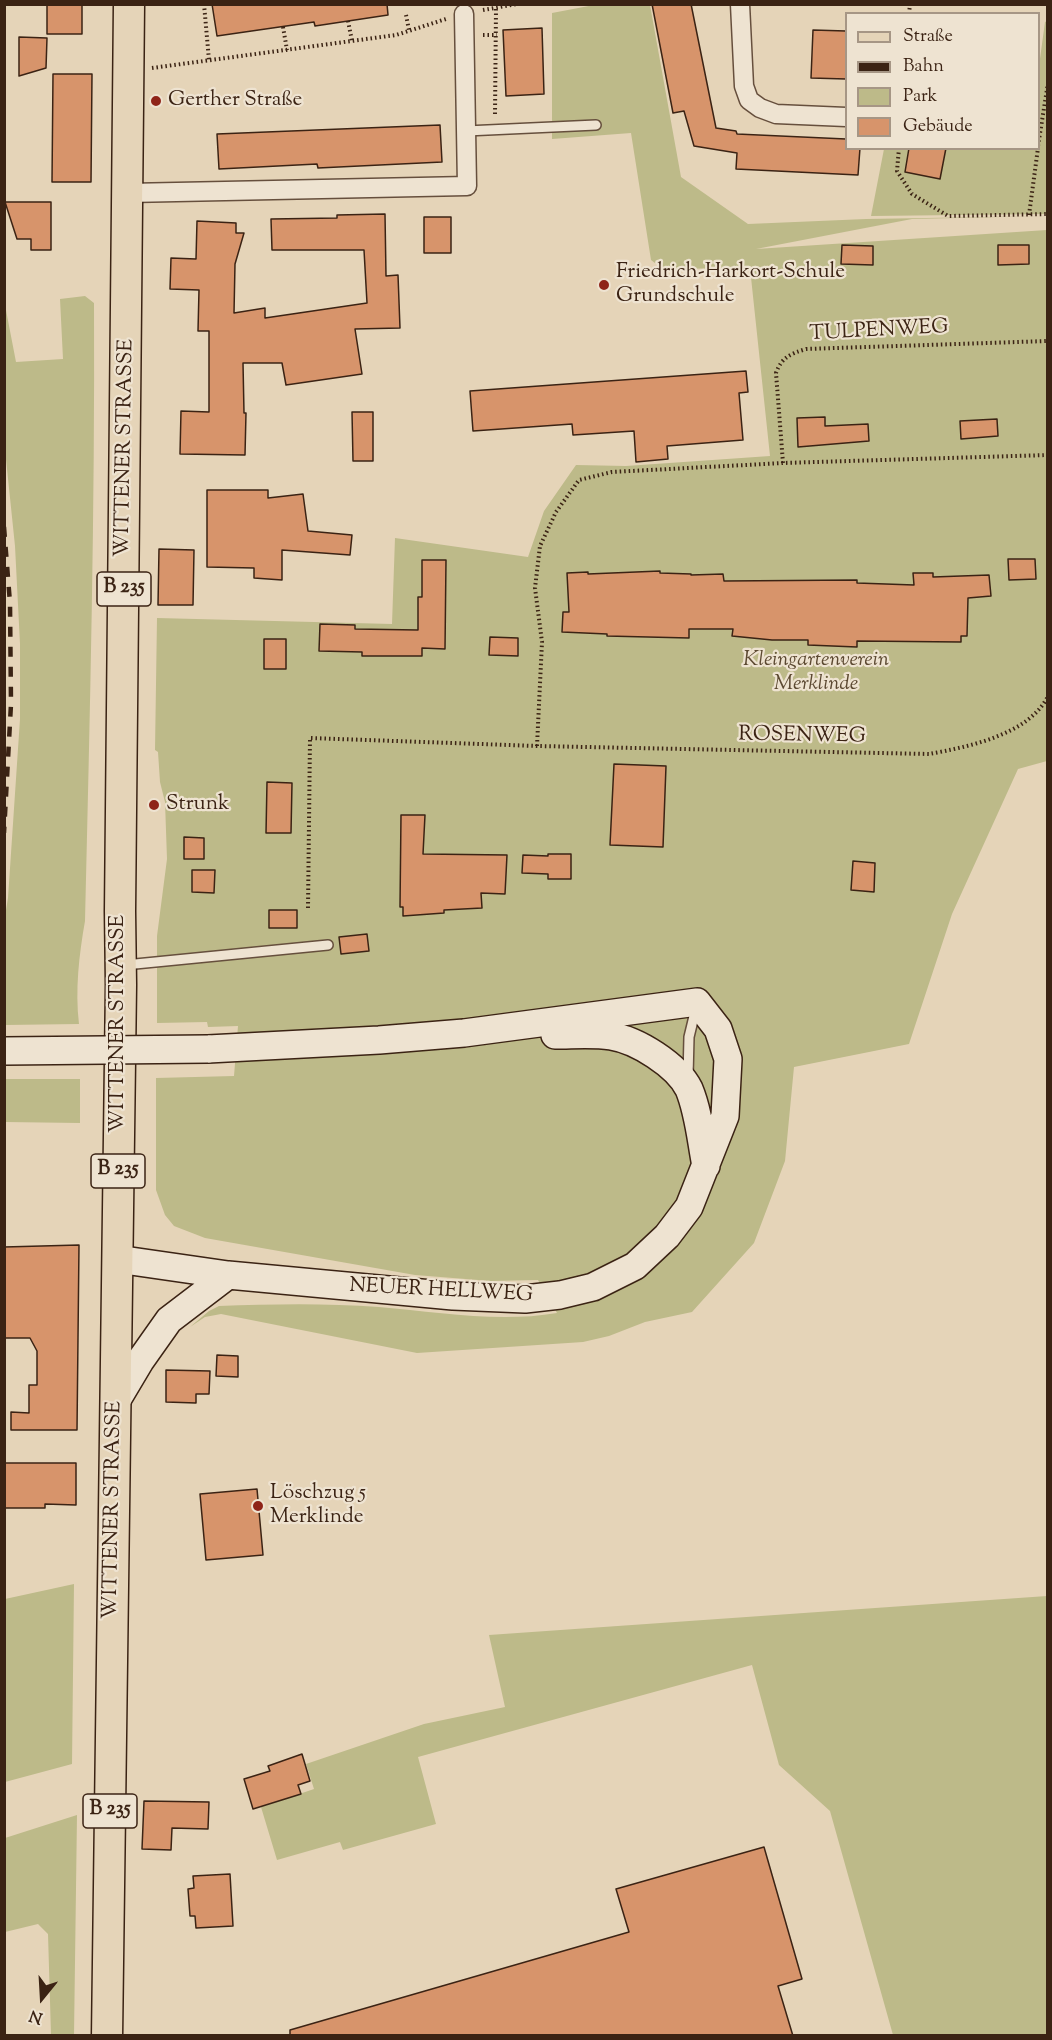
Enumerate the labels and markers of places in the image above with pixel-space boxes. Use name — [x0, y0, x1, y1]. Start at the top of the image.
place label: Gerther Straße — [168, 88, 302, 114]
marker: Gerther Straße — [149, 94, 163, 108]
place label: Friedrich-Harkort-Schule Grundschule — [616, 260, 845, 310]
marker: Friedrich-Harkort-Schule Grundschule — [597, 278, 611, 292]
place label: Strunk — [166, 792, 230, 818]
marker: Strunk — [147, 798, 161, 812]
place label: Löschzug 5 Merklinde — [270, 1481, 366, 1531]
marker: Löschzug 5 Merklinde — [251, 1499, 265, 1513]

